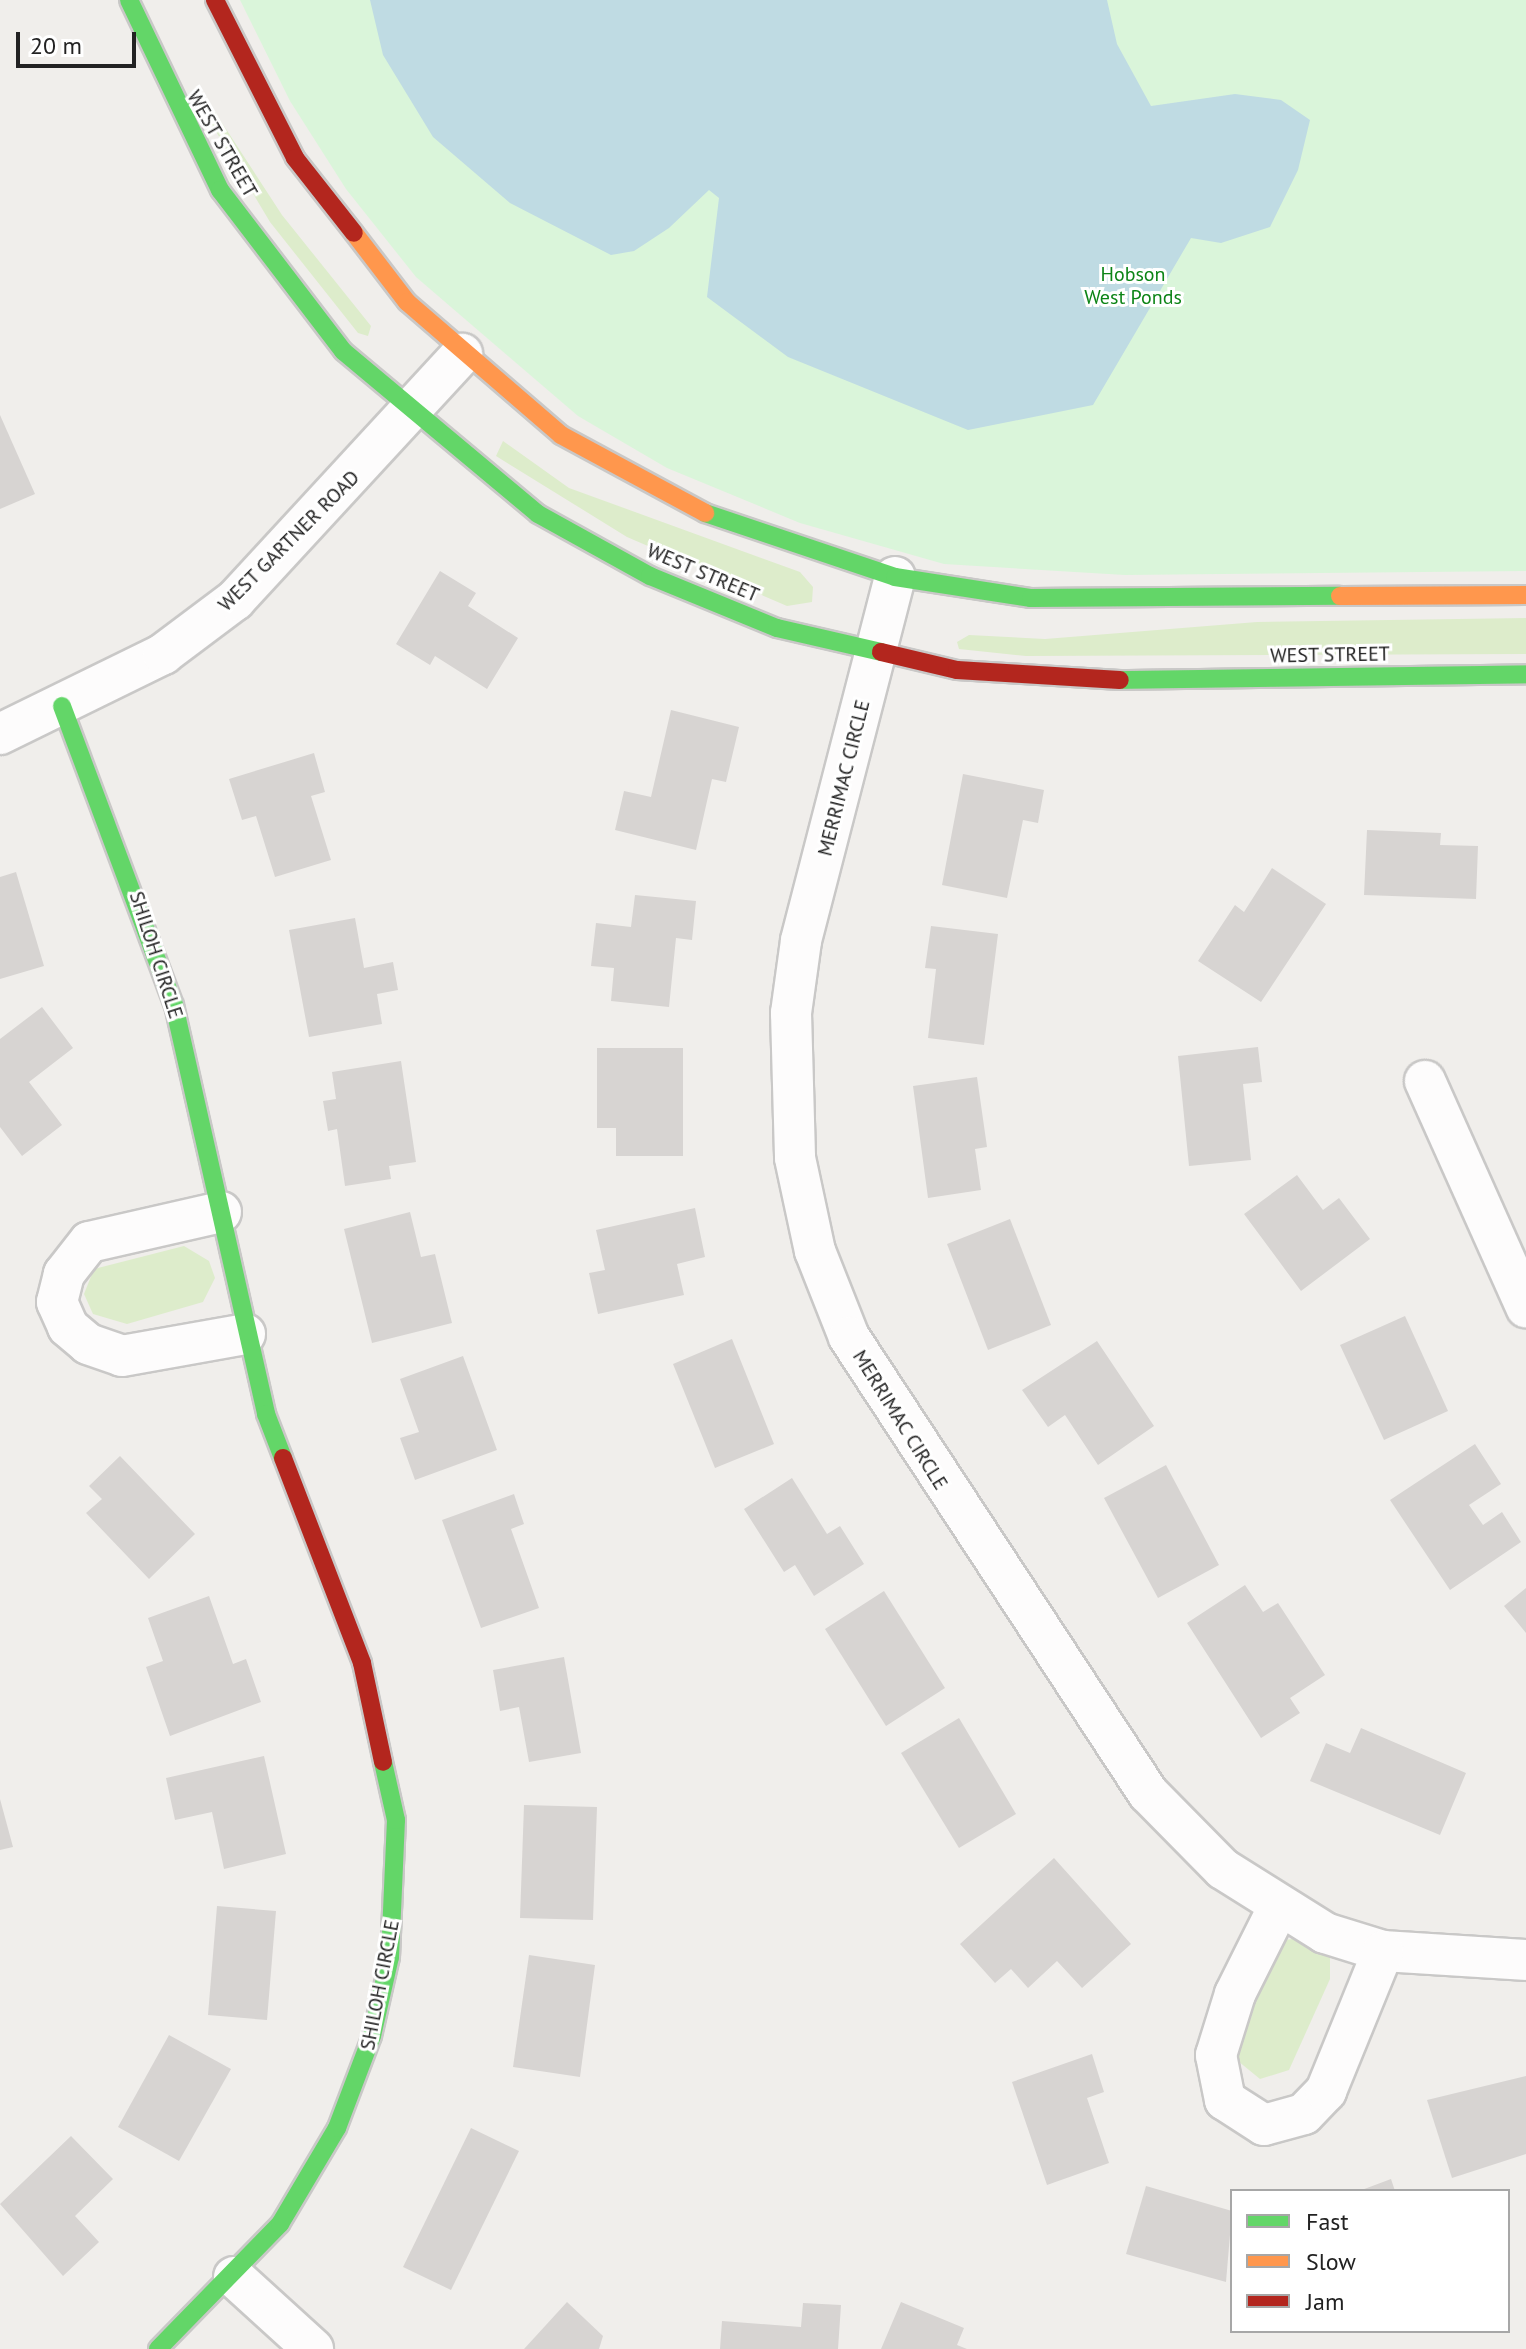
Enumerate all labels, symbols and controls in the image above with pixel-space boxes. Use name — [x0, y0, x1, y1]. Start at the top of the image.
scale bar — [20, 16, 140, 66]
text: 20 m — [30, 30, 82, 61]
street label: WEST STREET — [181, 86, 263, 202]
park label: Hobson West Ponds — [1084, 263, 1182, 310]
street label: WEST GARTNER ROAD — [213, 465, 365, 617]
street label: WEST STREET — [643, 538, 763, 608]
street label: WEST STREET — [1270, 642, 1390, 668]
street label: MERRIMAC CIRCLE — [813, 697, 875, 859]
street label: SHILOH CIRCLE — [124, 888, 188, 1022]
street label: MERRIMAC CIRCLE — [847, 1346, 953, 1494]
street label: SHILOH CIRCLE — [356, 1918, 404, 2052]
legend — [1230, 2189, 1510, 2333]
text: Fast — [1306, 2206, 1349, 2237]
text: Slow — [1306, 2246, 1356, 2277]
text: Jam — [1306, 2286, 1344, 2317]

